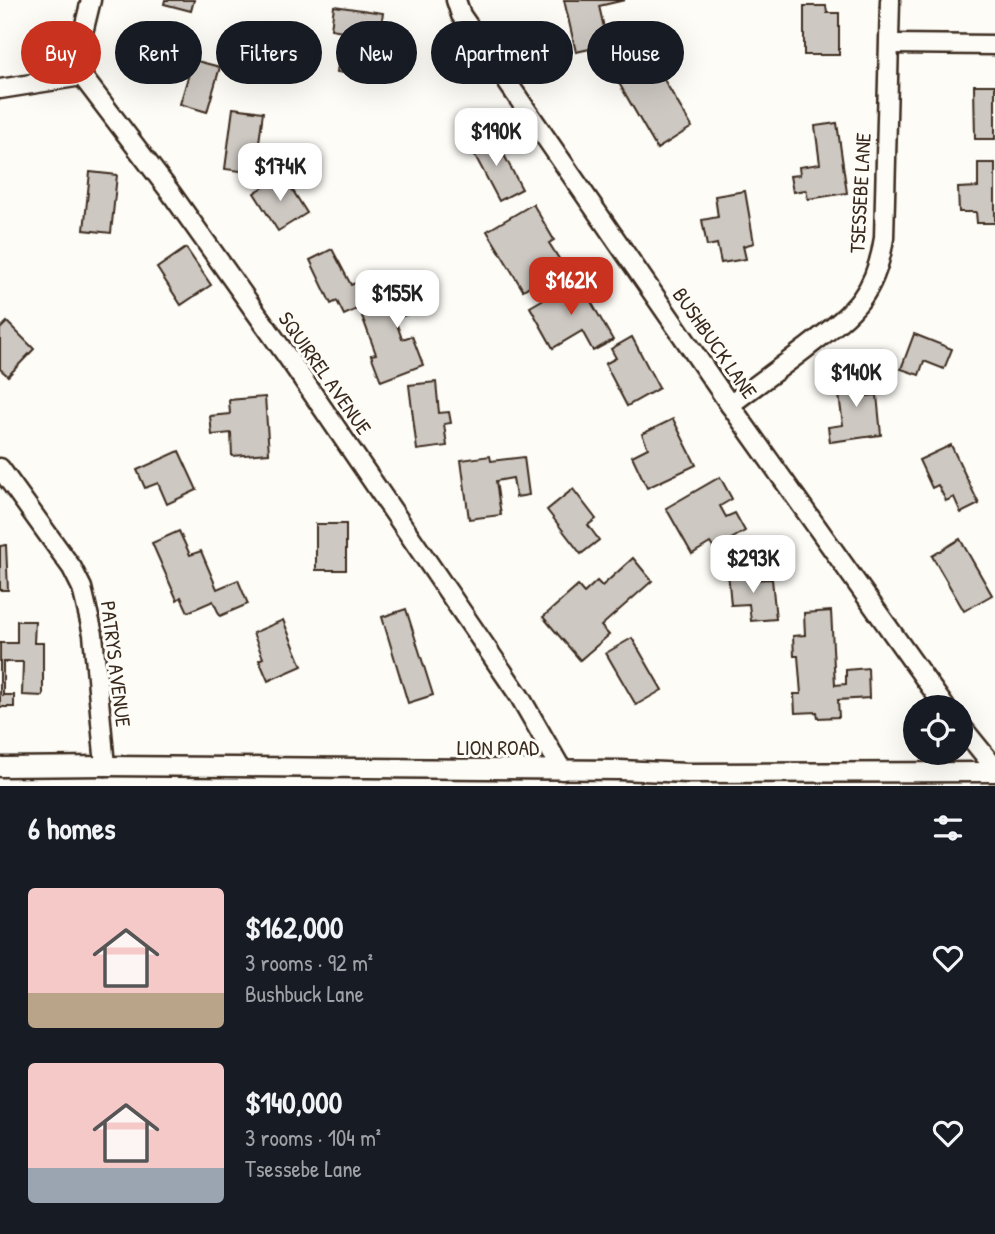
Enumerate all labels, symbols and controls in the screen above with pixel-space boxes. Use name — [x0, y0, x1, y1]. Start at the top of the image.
chip: Buy — [21, 21, 101, 84]
chip: Rent — [115, 21, 202, 84]
chip: Filters — [216, 21, 322, 84]
chip: New — [336, 21, 417, 84]
chip: Apartment — [431, 21, 573, 84]
chip: House — [587, 21, 684, 84]
pin: $190K — [447, 108, 545, 168]
text: $190K — [471, 115, 521, 146]
street label: TSESSEBE LANE — [842, 132, 878, 254]
pin: $174K — [231, 144, 329, 203]
text: $174K — [254, 150, 306, 181]
pin: $162K — [522, 258, 620, 317]
text: $162K — [545, 264, 597, 295]
pin: $155K — [348, 270, 446, 330]
text: $155K — [371, 277, 423, 308]
street label: BUSHBUCK LANE — [666, 282, 764, 404]
street label: SQUIRREL AVENUE — [272, 306, 378, 440]
pin: $140K — [807, 350, 905, 409]
text: $140K — [831, 356, 881, 387]
pin: $293K — [704, 536, 802, 595]
text: $293K — [726, 542, 780, 573]
street label: PATRYS AVENUE — [94, 599, 138, 729]
map controls — [903, 695, 973, 765]
button: locate — [903, 695, 973, 765]
street label: LION ROAD — [457, 733, 539, 762]
text: 6 homes — [28, 808, 115, 848]
icon: filters — [929, 809, 967, 847]
text: $162,000 — [245, 907, 344, 947]
icon: home — [84, 916, 168, 1000]
icon: heart — [929, 939, 967, 977]
text: 3 rooms · 92 m² — [245, 947, 373, 978]
text: Bushbuck Lane — [245, 978, 364, 1009]
text: $140,000 — [245, 1082, 342, 1122]
icon: home — [84, 1091, 168, 1175]
icon: heart — [929, 1114, 967, 1152]
text: 3 rooms · 104 m² — [245, 1122, 381, 1153]
text: Tsessebe Lane — [245, 1153, 362, 1184]

